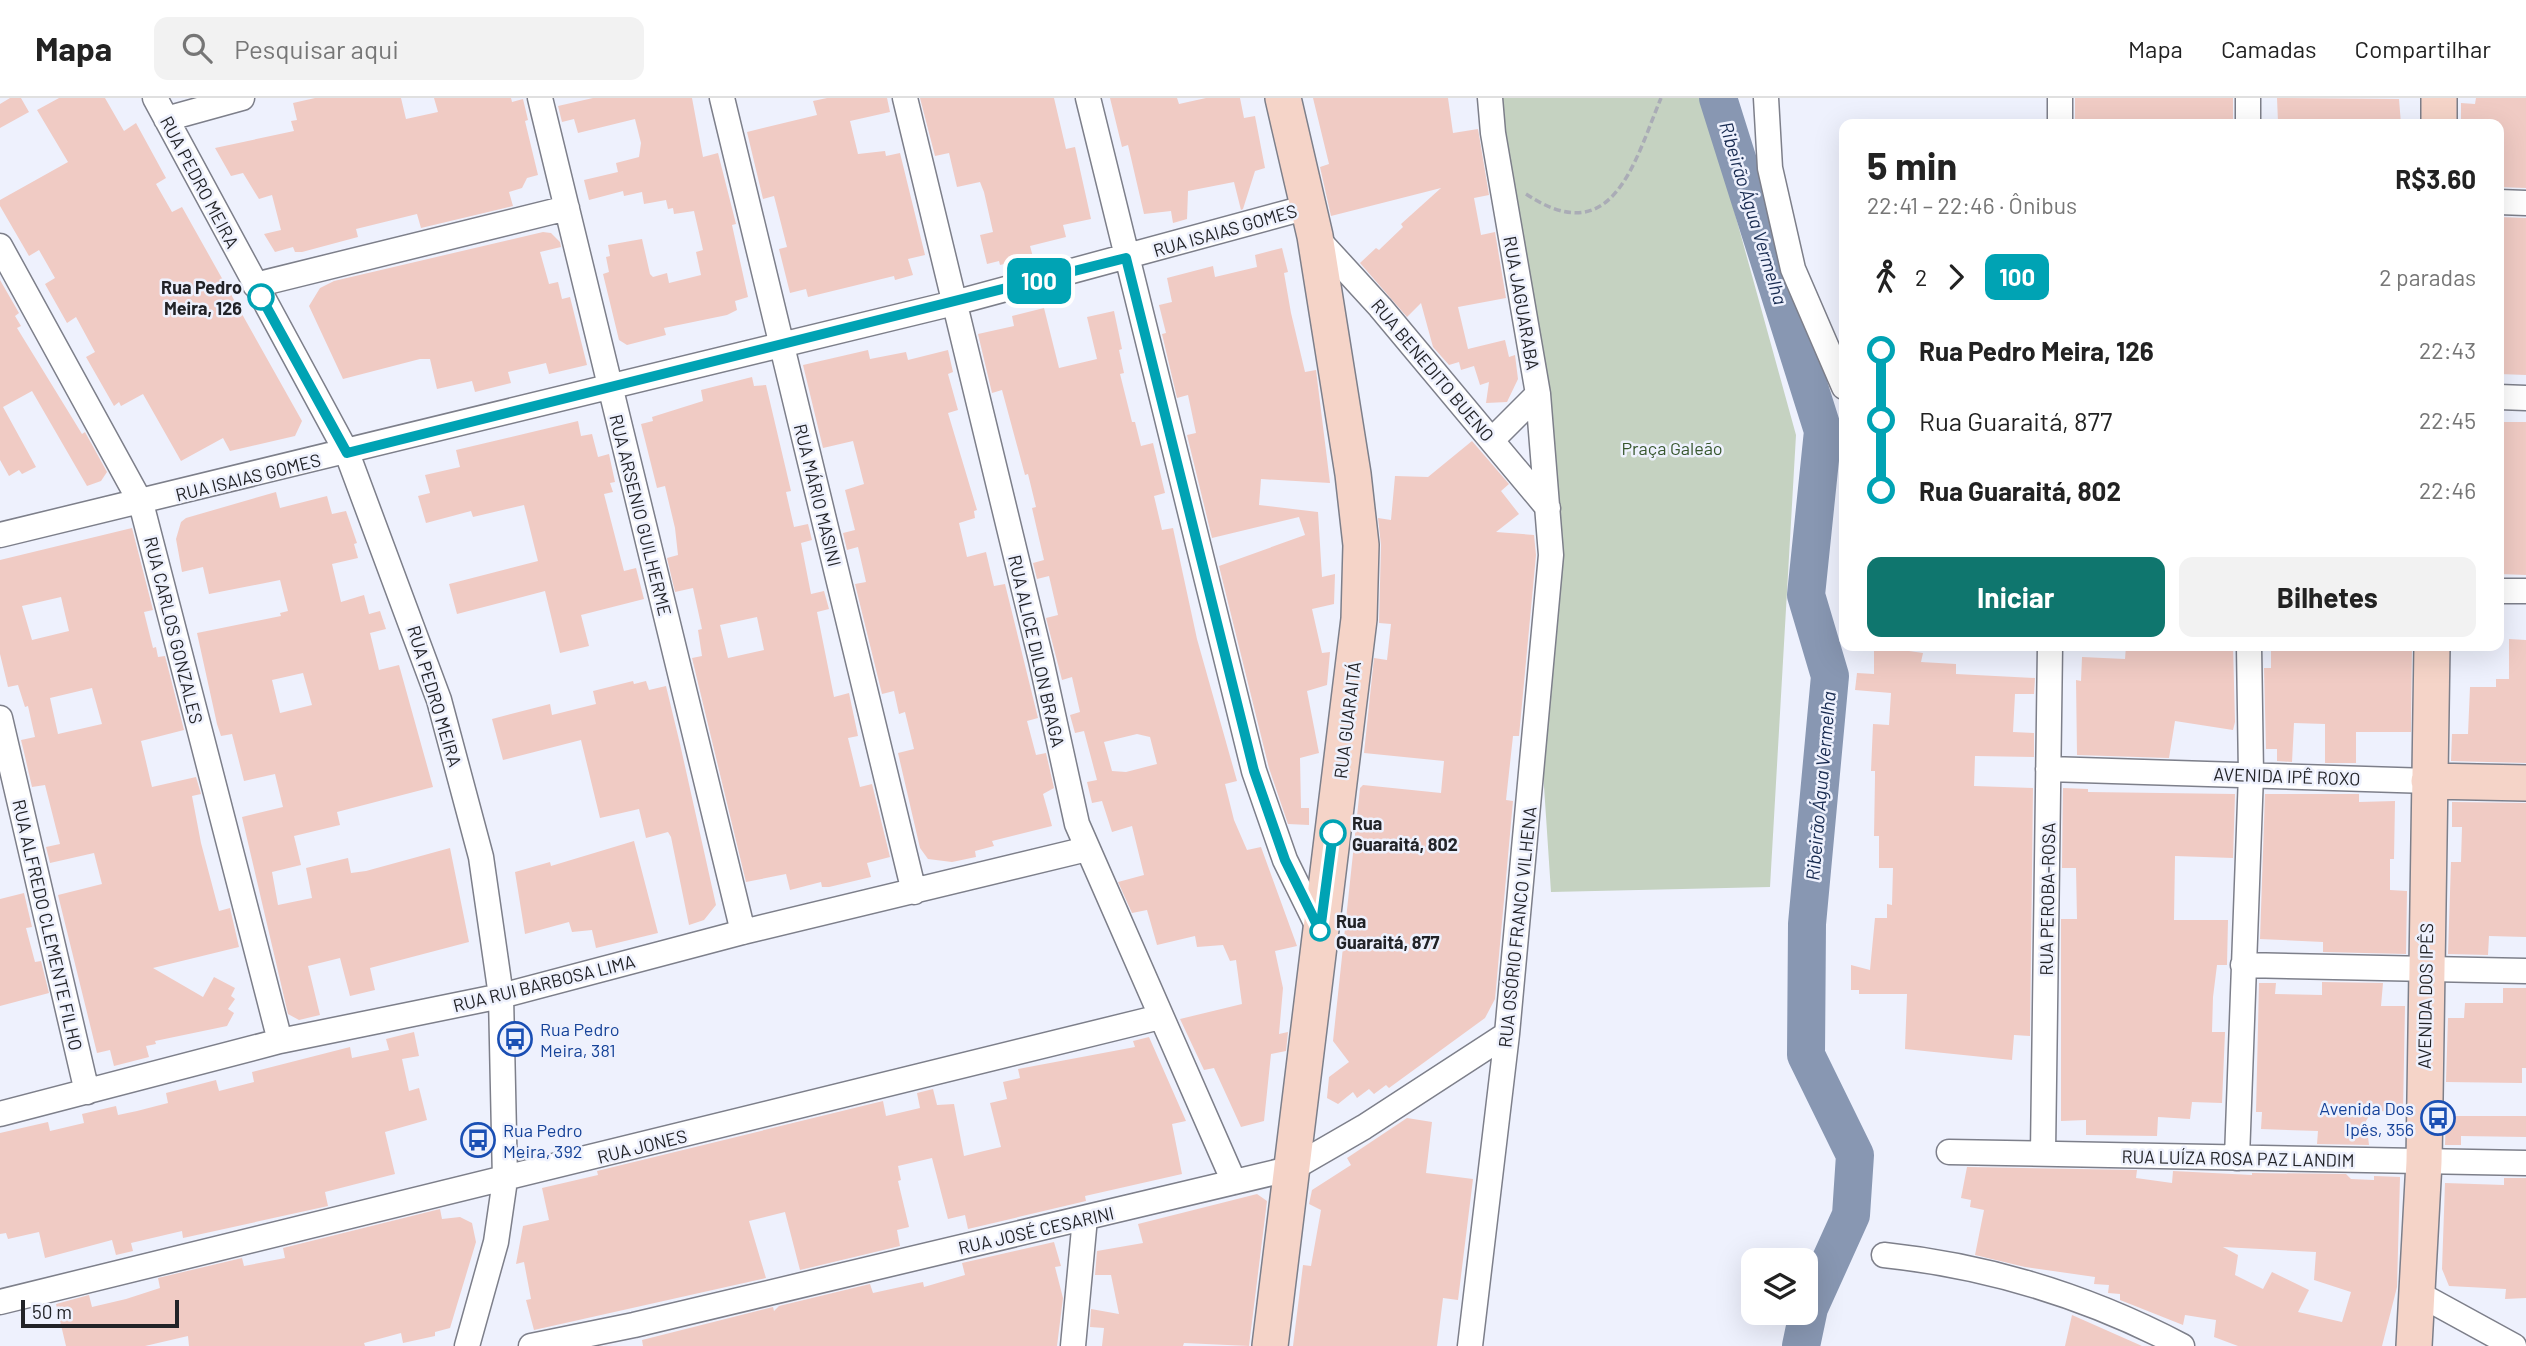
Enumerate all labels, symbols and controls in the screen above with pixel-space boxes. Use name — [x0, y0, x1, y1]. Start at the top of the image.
search box — [154, 17, 644, 80]
text: Mapa — [35, 28, 112, 68]
icon: search — [178, 29, 216, 67]
text: Pesquisar aqui — [234, 33, 399, 64]
text: Mapa — [2128, 34, 2183, 63]
text: Camadas — [2221, 34, 2317, 63]
text: Compartilhar — [2355, 34, 2491, 63]
street label: RUA PEDRO MEIRA — [156, 112, 244, 252]
water label: Ribeirão Água Vermelha — [1715, 119, 1793, 307]
text: 5 min — [1867, 142, 1957, 188]
text: R$3.60 — [2395, 163, 2476, 194]
text: 22:41 – 22:46 · Ônibus — [1867, 191, 2077, 219]
street label: RUA ISAIAS GOMES — [1150, 199, 1300, 261]
street label: RUA JAGUARABA — [1499, 234, 1545, 372]
line badge: 100 — [999, 258, 1079, 304]
icon: walk — [1867, 258, 1905, 296]
icon: forward — [1937, 258, 1975, 296]
text: 100 — [1999, 262, 2035, 291]
text: 2 — [1915, 263, 1927, 291]
text: 2 paradas — [2379, 263, 2476, 291]
text: 100 — [1021, 266, 1057, 295]
place label: Rua Pedro Meira, 126 — [161, 276, 242, 319]
marker: Rua Pedro Meira, 126 — [248, 284, 274, 310]
street label: RUA BENEDITO BUENO — [1367, 294, 1499, 446]
text: Rua Pedro Meira, 126 — [1919, 335, 2154, 366]
text: 22:43 — [2419, 336, 2476, 364]
text: Rua Guaraitá, 877 — [1919, 405, 2112, 436]
text: 22:45 — [2419, 406, 2476, 434]
street label: RUA ARSENIO GUILHERME — [605, 412, 677, 618]
street label: RUA MÁRIO MASINI — [790, 421, 846, 569]
park label: Praça Galeão — [1621, 437, 1723, 459]
street label: RUA ISAIAS GOMES — [173, 448, 323, 506]
text: Rua Guaraitá, 802 — [1919, 475, 2121, 506]
text: 22:46 — [2419, 476, 2476, 504]
street label: RUA CARLOS GONZALES — [140, 534, 208, 726]
street label: RUA ALICE DILON BRAGA — [1004, 553, 1070, 749]
button: Iniciar — [1867, 557, 2165, 637]
button: Bilhetes — [2179, 557, 2476, 637]
street label: RUA PEDRO MEIRA — [403, 623, 467, 769]
street label: RUA GUARAITÁ — [1329, 660, 1365, 780]
water label: Ribeirão Água Vermelha — [1800, 690, 1840, 882]
street label: AVENIDA IPÊ ROXO — [2213, 762, 2361, 790]
street label: RUA ALFREDO CLEMENTE FILHO — [8, 797, 88, 1053]
street label: RUA OSÓRIO FRANCO VILHENA — [1493, 805, 1541, 1049]
place label: Rua Guaraitá, 802 — [1352, 812, 1458, 855]
marker: Rua Guaraitá, 802 — [1320, 820, 1346, 846]
street label: RUA PEROBA-ROSA — [2035, 822, 2059, 976]
place label: Rua Guaraitá, 877 — [1336, 910, 1439, 953]
marker: Rua Guaraitá, 877 — [1310, 921, 1330, 941]
street label: AVENIDA DOS IPÊS — [2413, 923, 2437, 1069]
street label: RUA RUI BARBOSA LIMA — [451, 950, 637, 1016]
place label: Rua Pedro Meira, 381 — [540, 1018, 620, 1061]
bus stop icon: Rua Pedro Meira, 381 — [496, 1020, 534, 1058]
place label: Avenida Dos Ipês, 356 — [2319, 1097, 2414, 1140]
bus stop icon: Avenida Dos Ipês, 356 — [2419, 1099, 2457, 1137]
place label: Rua Pedro Meira, 392 — [503, 1119, 583, 1162]
bus stop icon: Rua Pedro Meira, 392 — [459, 1121, 497, 1159]
street label: RUA JONES — [595, 1124, 689, 1168]
street label: RUA LUÍZA ROSA PAZ LANDIM — [2121, 1145, 2355, 1171]
street label: RUA JOSÉ CESARINI — [956, 1201, 1116, 1259]
map controls — [1741, 1248, 1818, 1325]
button: layers — [1741, 1248, 1818, 1325]
scale bar — [21, 1297, 178, 1329]
text: 50 m — [32, 1300, 72, 1323]

